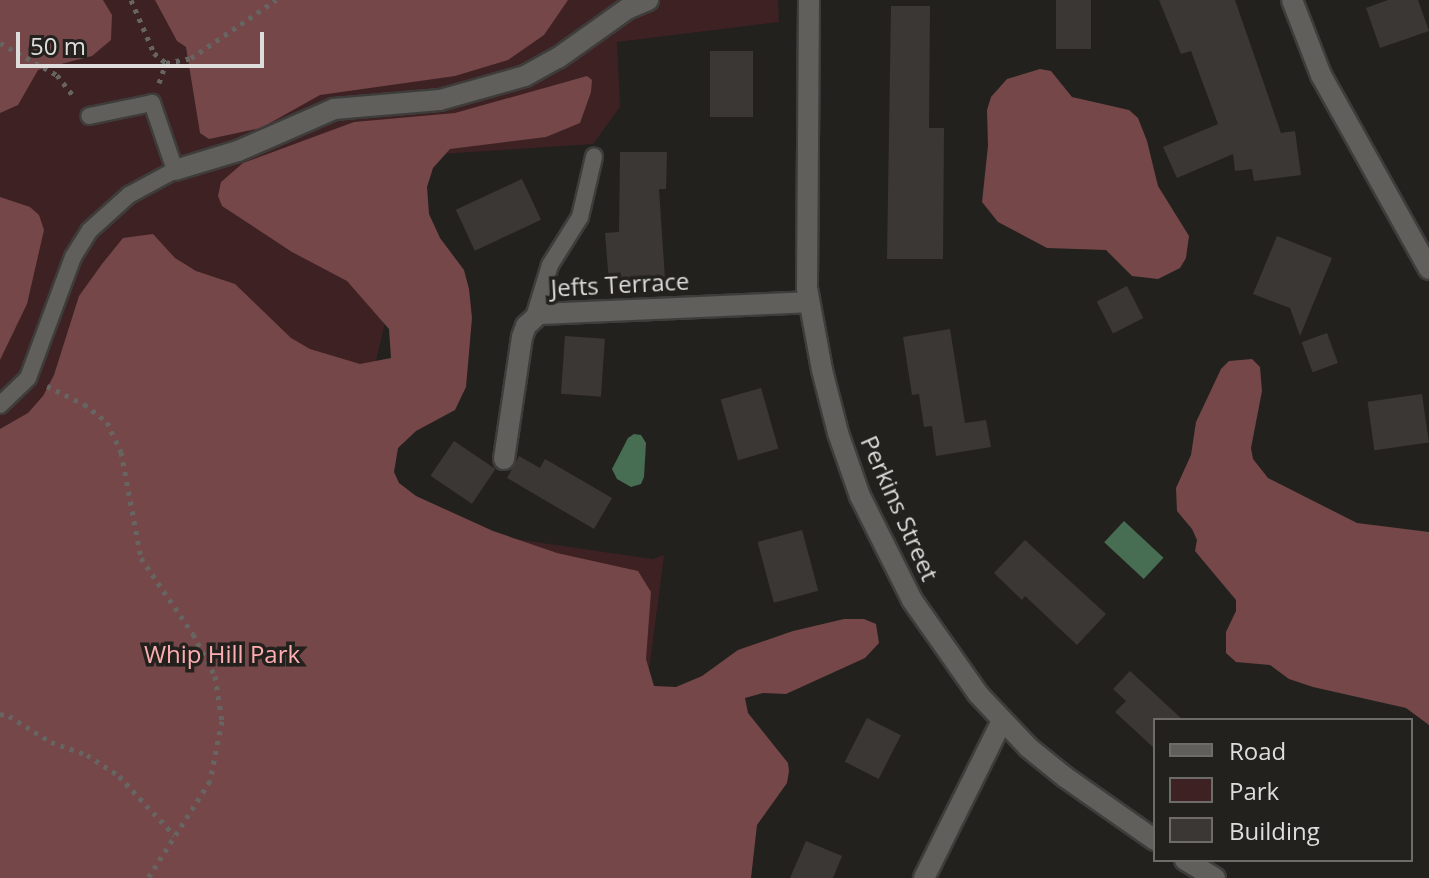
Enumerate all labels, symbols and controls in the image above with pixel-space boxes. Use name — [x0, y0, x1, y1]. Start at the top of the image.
scale bar — [20, 16, 268, 66]
text: 50 m — [30, 29, 86, 62]
street label: Jefts Terrace — [550, 266, 690, 302]
street label: Perkins Street — [855, 431, 945, 585]
park label: Whip Hill Park — [144, 640, 300, 668]
legend — [1153, 718, 1413, 862]
text: Road — [1229, 734, 1286, 767]
text: Park — [1229, 774, 1279, 807]
text: Building — [1229, 814, 1320, 847]

